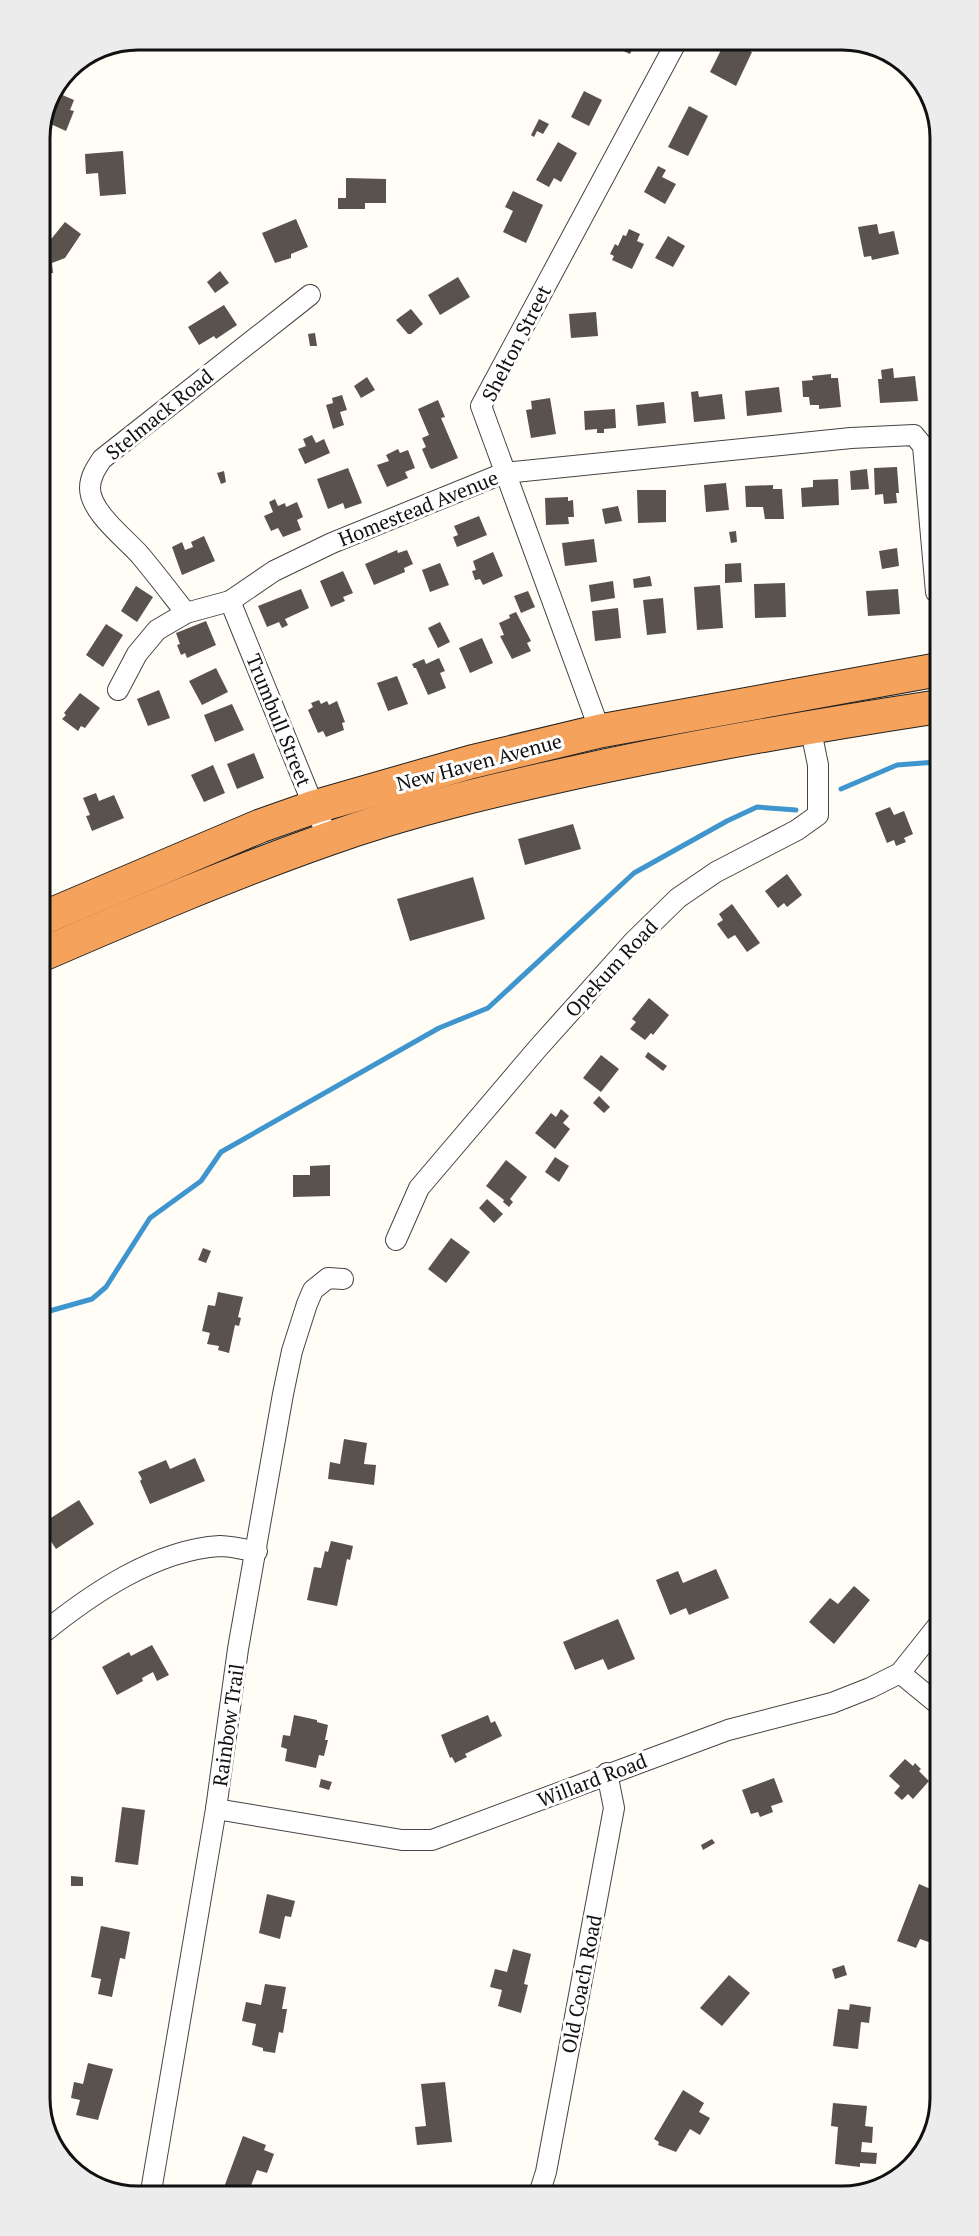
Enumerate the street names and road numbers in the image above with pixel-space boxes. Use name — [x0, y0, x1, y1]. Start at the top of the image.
street label: Shelton Street — [475, 280, 557, 406]
street label: Stelmack Road — [100, 362, 218, 466]
street label: Homestead Avenue — [334, 464, 502, 552]
street label: Trumbull Street — [240, 650, 318, 791]
street label: New Haven Avenue — [393, 727, 565, 797]
street label: Opekum Road — [559, 913, 663, 1023]
street label: Rainbow Trail — [206, 1662, 250, 1788]
street label: Willard Road — [533, 1747, 651, 1813]
street label: Old Coach Road — [554, 1912, 608, 2056]

